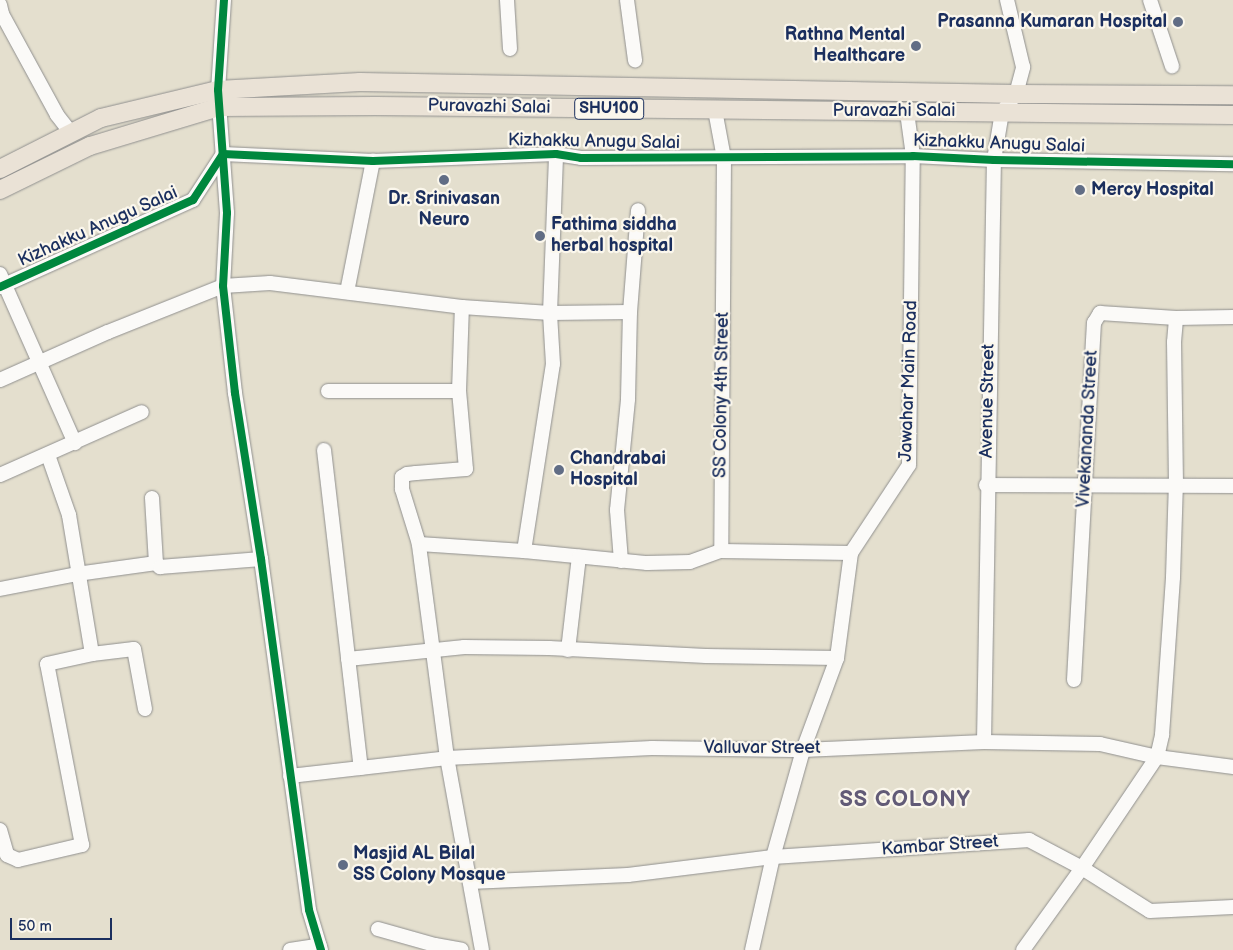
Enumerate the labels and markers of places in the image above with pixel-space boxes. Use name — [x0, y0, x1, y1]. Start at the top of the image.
place label: Prasanna Kumaran Hospital — [937, 11, 1167, 33]
marker: Prasanna Kumaran Hospital — [1171, 15, 1185, 29]
place label: Rathna Mental Healthcare — [785, 25, 905, 68]
marker: Rathna Mental Healthcare — [909, 39, 923, 53]
marker: Dr. Srinivasan Neuro — [437, 173, 451, 187]
place label: Mercy Hospital — [1091, 179, 1214, 201]
marker: Mercy Hospital — [1073, 183, 1087, 197]
place label: Dr. Srinivasan Neuro — [388, 189, 500, 232]
place label: Fathima siddha herbal hospital — [551, 215, 677, 258]
marker: Fathima siddha herbal hospital — [533, 229, 547, 243]
place label: Chandrabai Hospital — [570, 449, 666, 492]
marker: Chandrabai Hospital — [552, 463, 566, 477]
place label: Masjid AL Bilal SS Colony Mosque — [353, 844, 506, 886]
marker: Masjid AL Bilal SS Colony Mosque — [337, 859, 349, 871]

